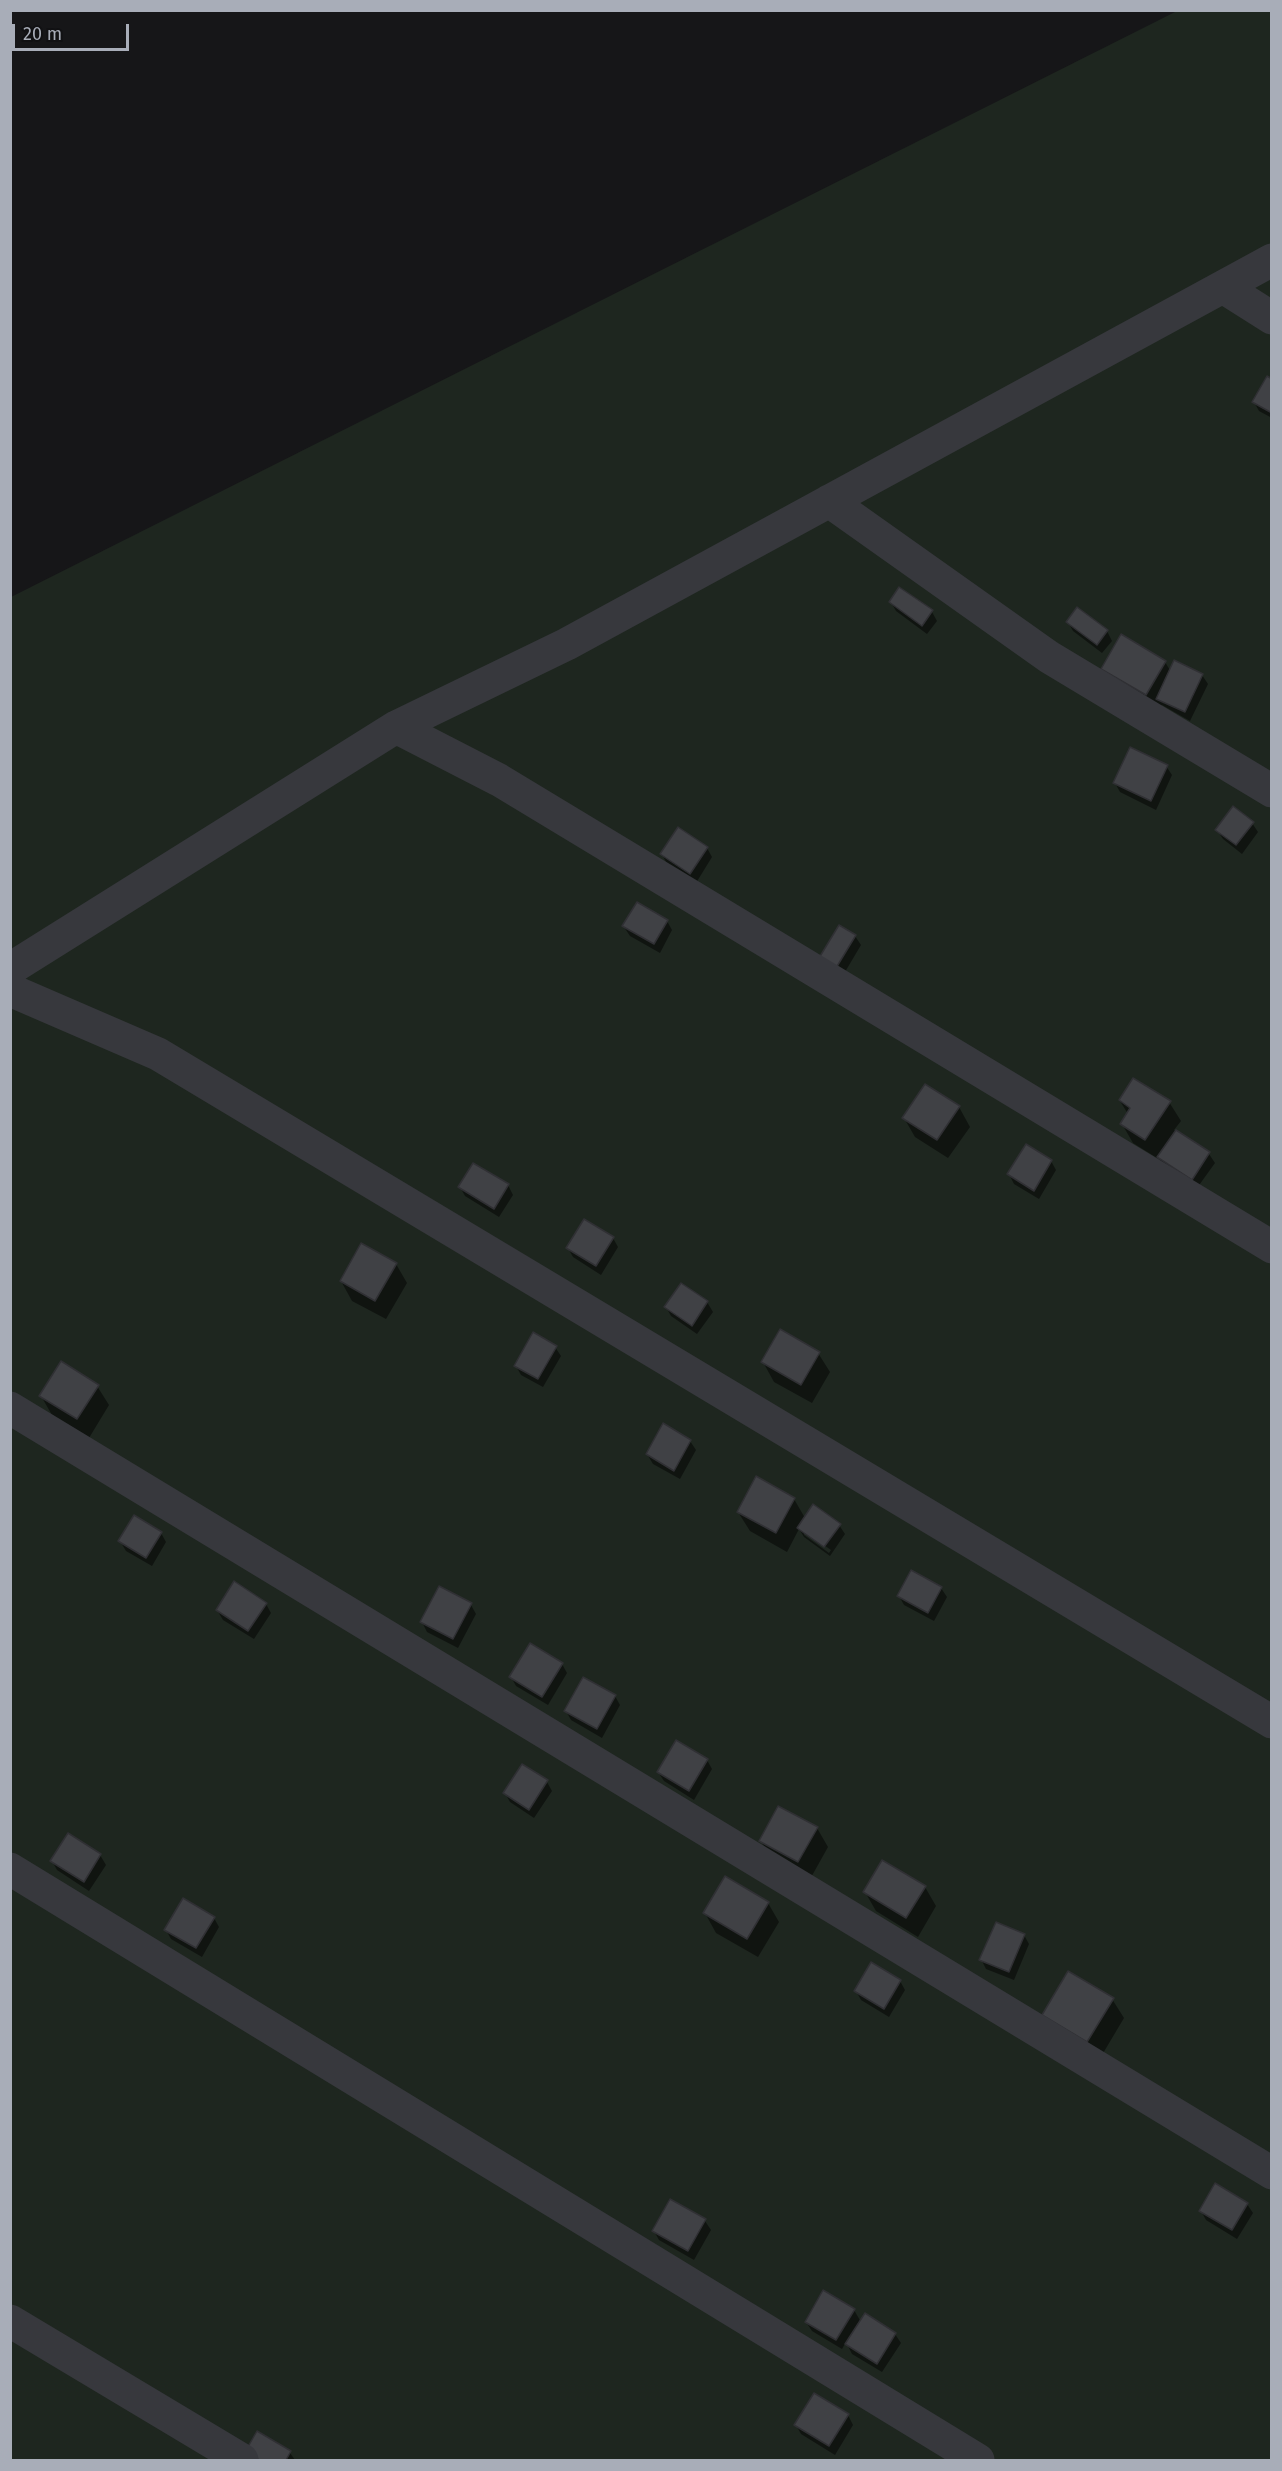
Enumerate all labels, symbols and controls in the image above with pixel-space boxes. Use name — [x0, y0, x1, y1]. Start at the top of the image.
scale bar — [15, 12, 132, 50]
text: 20 m — [23, 23, 62, 45]

